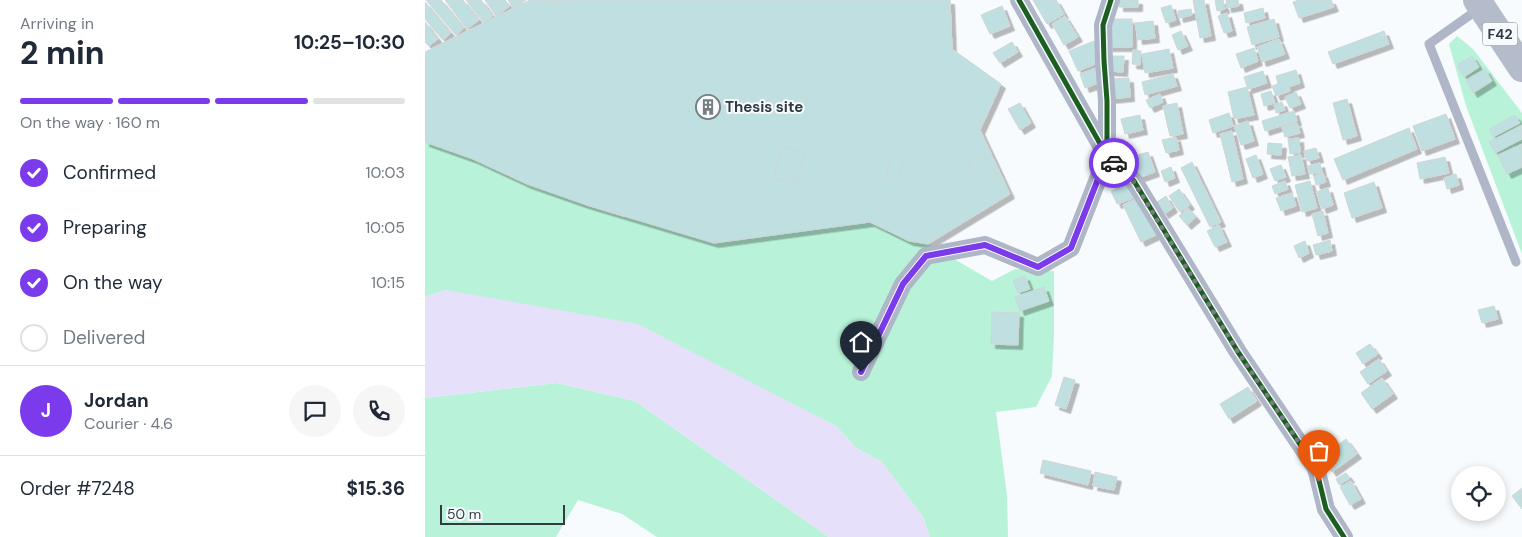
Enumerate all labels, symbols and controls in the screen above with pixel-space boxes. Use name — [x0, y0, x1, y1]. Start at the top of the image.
text: Arriving in — [20, 13, 94, 34]
road number: F42 — [1483, 22, 1517, 46]
text: 10:25–10:30 — [294, 30, 405, 55]
text: 2 min — [20, 32, 105, 74]
building icon: Thesis site — [695, 94, 721, 120]
place label: Thesis site — [725, 97, 803, 117]
text: On the way · 160 m — [20, 112, 160, 133]
courier — [1089, 138, 1139, 188]
icon: car — [1100, 149, 1128, 177]
icon: check — [20, 159, 48, 187]
text: Confirmed — [63, 160, 156, 185]
text: 10:03 — [365, 162, 405, 183]
icon: check — [20, 214, 48, 242]
text: Preparing — [63, 215, 147, 240]
text: 10:05 — [365, 217, 405, 238]
icon: check — [20, 269, 48, 297]
text: On the way — [63, 270, 163, 295]
text: 10:15 — [371, 272, 405, 293]
pin — [840, 321, 882, 372]
text: Delivered — [63, 325, 145, 350]
icon: home — [847, 328, 875, 356]
button: chat — [289, 385, 341, 437]
button: phone — [353, 385, 405, 437]
text: Jordan — [84, 388, 149, 413]
text: J — [41, 398, 51, 423]
text: Courier · 4.6 — [84, 413, 173, 434]
pin — [1298, 430, 1340, 481]
icon: bag — [1305, 437, 1333, 465]
map controls — [1451, 466, 1506, 521]
button: locate — [1451, 466, 1506, 521]
text: Order #7248 — [20, 476, 135, 501]
text: $15.36 — [346, 476, 405, 501]
scale bar — [440, 502, 565, 525]
text: 50 m — [447, 505, 481, 523]

